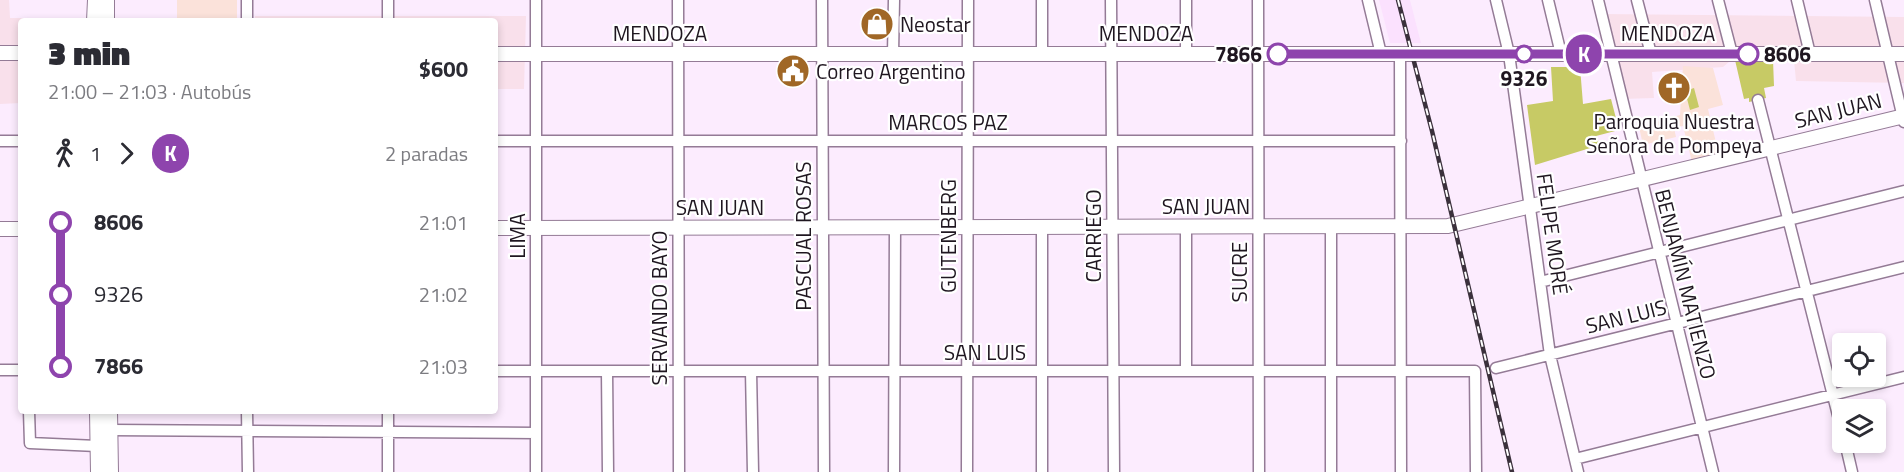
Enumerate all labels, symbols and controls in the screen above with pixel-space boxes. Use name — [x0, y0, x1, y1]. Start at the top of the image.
shop icon: Neostar — [859, 6, 895, 42]
place label: Neostar — [900, 8, 971, 40]
street label: MENDOZA — [613, 17, 708, 49]
street label: MENDOZA — [1099, 17, 1194, 49]
street label: MENDOZA — [1621, 17, 1716, 49]
text: 3 min — [48, 28, 130, 78]
line badge: K — [1564, 34, 1604, 74]
place label: 7866 — [1215, 38, 1262, 70]
text: K — [1578, 38, 1590, 70]
place label: 8606 — [1764, 38, 1811, 70]
marker: 7866 — [1267, 43, 1289, 65]
marker: 8606 — [1737, 43, 1759, 65]
marker: 9326 — [1515, 45, 1533, 63]
text: $600 — [419, 52, 468, 86]
public building icon: Correo Argentino — [775, 53, 811, 89]
place label: Correo Argentino — [816, 55, 966, 87]
place label: 9326 — [1500, 62, 1548, 94]
church icon: Parroquia Nuestra Señora de Pompeya — [1656, 70, 1692, 106]
text: 21:00 – 21:03 · Autobús — [48, 76, 251, 107]
street label: SAN JUAN — [1791, 84, 1885, 136]
place label: Parroquia Nuestra Señora de Pompeya — [1586, 105, 1763, 161]
street label: MARCOS PAZ — [888, 106, 1008, 138]
icon: walk — [48, 137, 81, 170]
icon: forward — [110, 137, 143, 170]
text: K — [164, 137, 177, 169]
text: 1 — [90, 138, 101, 169]
text: 2 paradas — [385, 138, 468, 169]
street label: PASCUAL ROSAS — [787, 161, 819, 311]
street label: FELIPE MORÉ — [1529, 171, 1577, 297]
street label: GUTENBERG — [932, 179, 964, 293]
street label: BENJAMÍN MATIENZO — [1647, 186, 1725, 382]
street label: CARRIEGO — [1077, 189, 1109, 283]
street label: SAN JUAN — [1162, 190, 1250, 222]
street label: SAN JUAN — [676, 191, 764, 223]
text: 8606 — [94, 205, 143, 239]
text: 21:01 — [419, 207, 468, 238]
street label: LIMA — [501, 213, 533, 259]
street label: SERVANDO BAYO — [643, 231, 675, 385]
street label: SUCRE — [1223, 242, 1255, 302]
text: 9326 — [94, 277, 143, 311]
text: 21:02 — [419, 279, 468, 310]
street label: SAN LUIS — [1582, 291, 1670, 341]
map controls — [1832, 333, 1886, 453]
button: locate — [1832, 333, 1886, 387]
street label: SAN LUIS — [944, 336, 1026, 368]
text: 7866 — [94, 349, 143, 383]
text: 21:03 — [419, 351, 468, 382]
button: layers — [1832, 399, 1886, 453]

